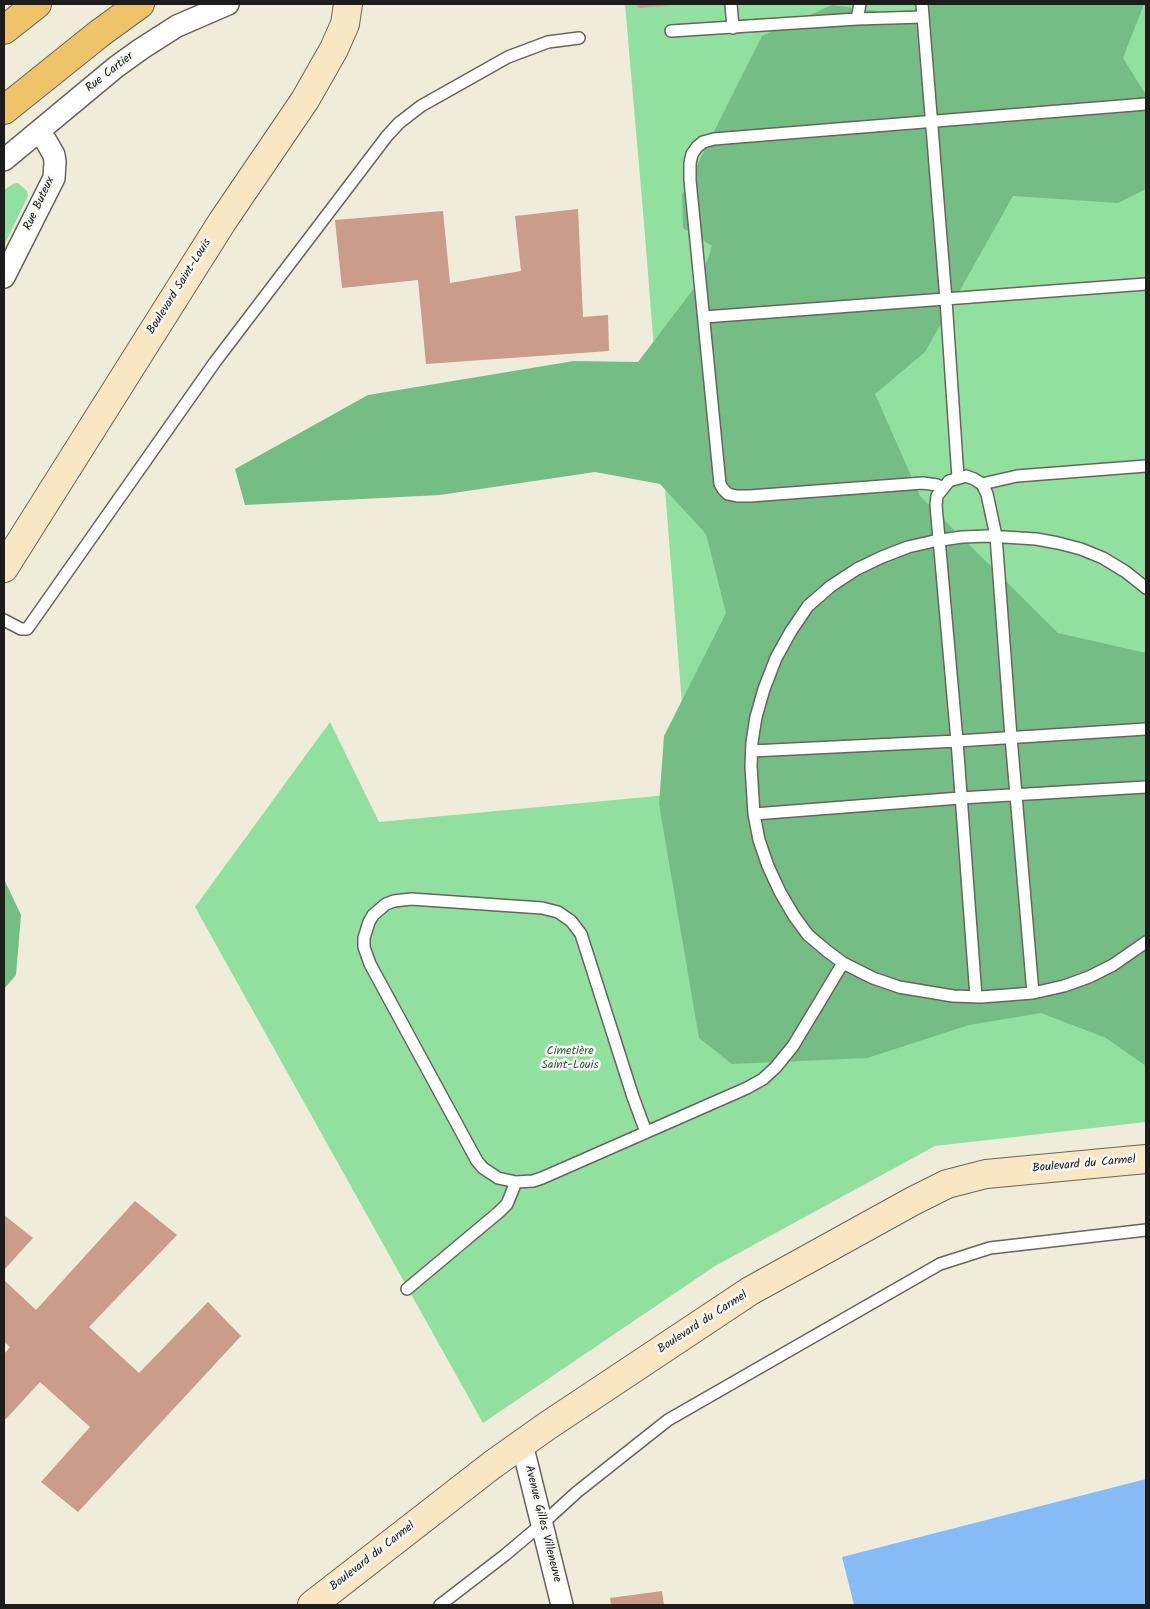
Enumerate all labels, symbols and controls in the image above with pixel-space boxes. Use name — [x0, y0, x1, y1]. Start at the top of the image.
street label: Rue Cartier — [83, 50, 137, 96]
street label: Rue Buteux — [21, 175, 59, 233]
street label: Boulevard Saint-Louis — [145, 237, 215, 337]
park label: Cimetière Saint-Louis — [541, 1045, 599, 1073]
street label: Boulevard du Carmel — [1032, 1153, 1136, 1177]
street label: Boulevard du Carmel — [656, 1289, 750, 1357]
street label: Avenue Gilles Villeneuve — [520, 1464, 564, 1584]
street label: Boulevard du Carmel — [328, 1519, 418, 1595]

